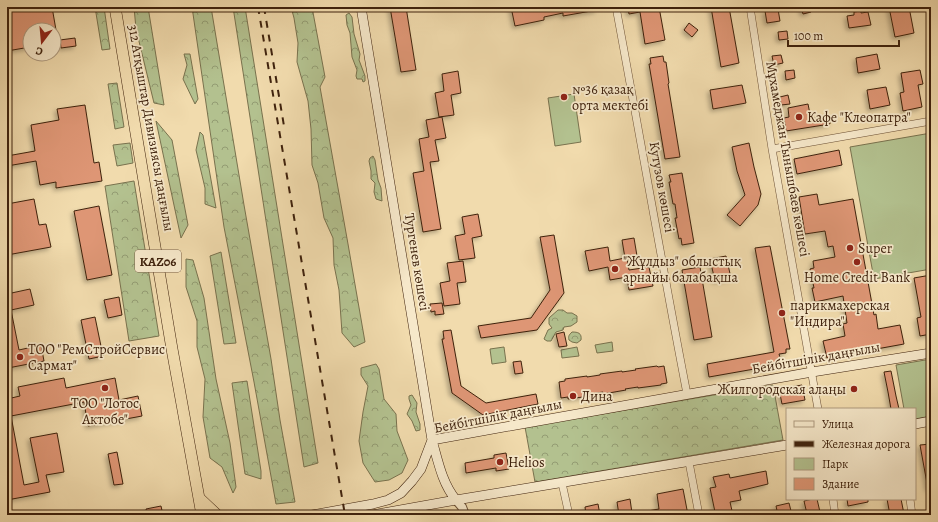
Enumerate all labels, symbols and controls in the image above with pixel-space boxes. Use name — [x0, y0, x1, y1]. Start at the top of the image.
north arrow — [22, 22, 62, 62]
scale bar — [788, 22, 899, 48]
street label: 312 Атқыштар Дивизиясы даңғылы — [123, 23, 179, 233]
text: 100 m — [794, 28, 823, 44]
text: С — [34, 43, 45, 59]
street label: Мұхамеджан Тынышбаев көшесі — [761, 60, 815, 258]
place label: №36 қазақ орта мектебі — [572, 80, 649, 115]
marker: №36 қазақ орта мектебі — [559, 92, 569, 102]
place label: Кафе "Клеопатра" — [807, 108, 911, 127]
marker: Кафе "Клеопатра" — [794, 112, 804, 122]
street label: Кутузов көшесі — [645, 140, 679, 234]
street label: Тургенев көшесі — [400, 212, 434, 312]
place label: Super — [858, 239, 893, 258]
marker: Super — [845, 243, 855, 253]
road number: KАZ06 — [135, 250, 181, 272]
place label: "Жұлдыз" облыстық арнайы балабақша — [623, 252, 742, 287]
marker: Home Credit Bank — [852, 257, 862, 267]
marker: "Жұлдыз" облыстық арнайы балабақша — [610, 264, 620, 274]
place label: Home Credit Bank — [804, 268, 910, 287]
place label: парикмахерская "Индира" — [790, 296, 890, 331]
marker: парикмахерская "Индира" — [777, 308, 787, 318]
street label: Бейбітшілік даңғылы — [750, 337, 882, 379]
place label: ТОО "РемСтройСервис Сармат" — [28, 340, 165, 375]
marker: ТОО "РемСтройСервис Сармат" — [15, 352, 25, 362]
place label: Жилгородская алаңы — [717, 380, 846, 399]
marker: ТОО "Лотос Актобе" — [100, 383, 110, 393]
marker: Жилгородская алаңы — [849, 384, 859, 394]
place label: Дина — [581, 387, 613, 406]
marker: Дина — [568, 391, 578, 401]
place label: ТОО "Лотос Актобе" — [71, 394, 139, 429]
street label: Бейбітшілік даңғылы — [432, 394, 564, 438]
legend — [786, 408, 916, 500]
text: Улица — [822, 416, 854, 432]
text: Железная дорога — [822, 436, 911, 452]
place label: Helios — [508, 453, 545, 472]
text: Парк — [822, 456, 848, 472]
marker: Helios — [495, 457, 505, 467]
text: Здание — [822, 476, 859, 492]

